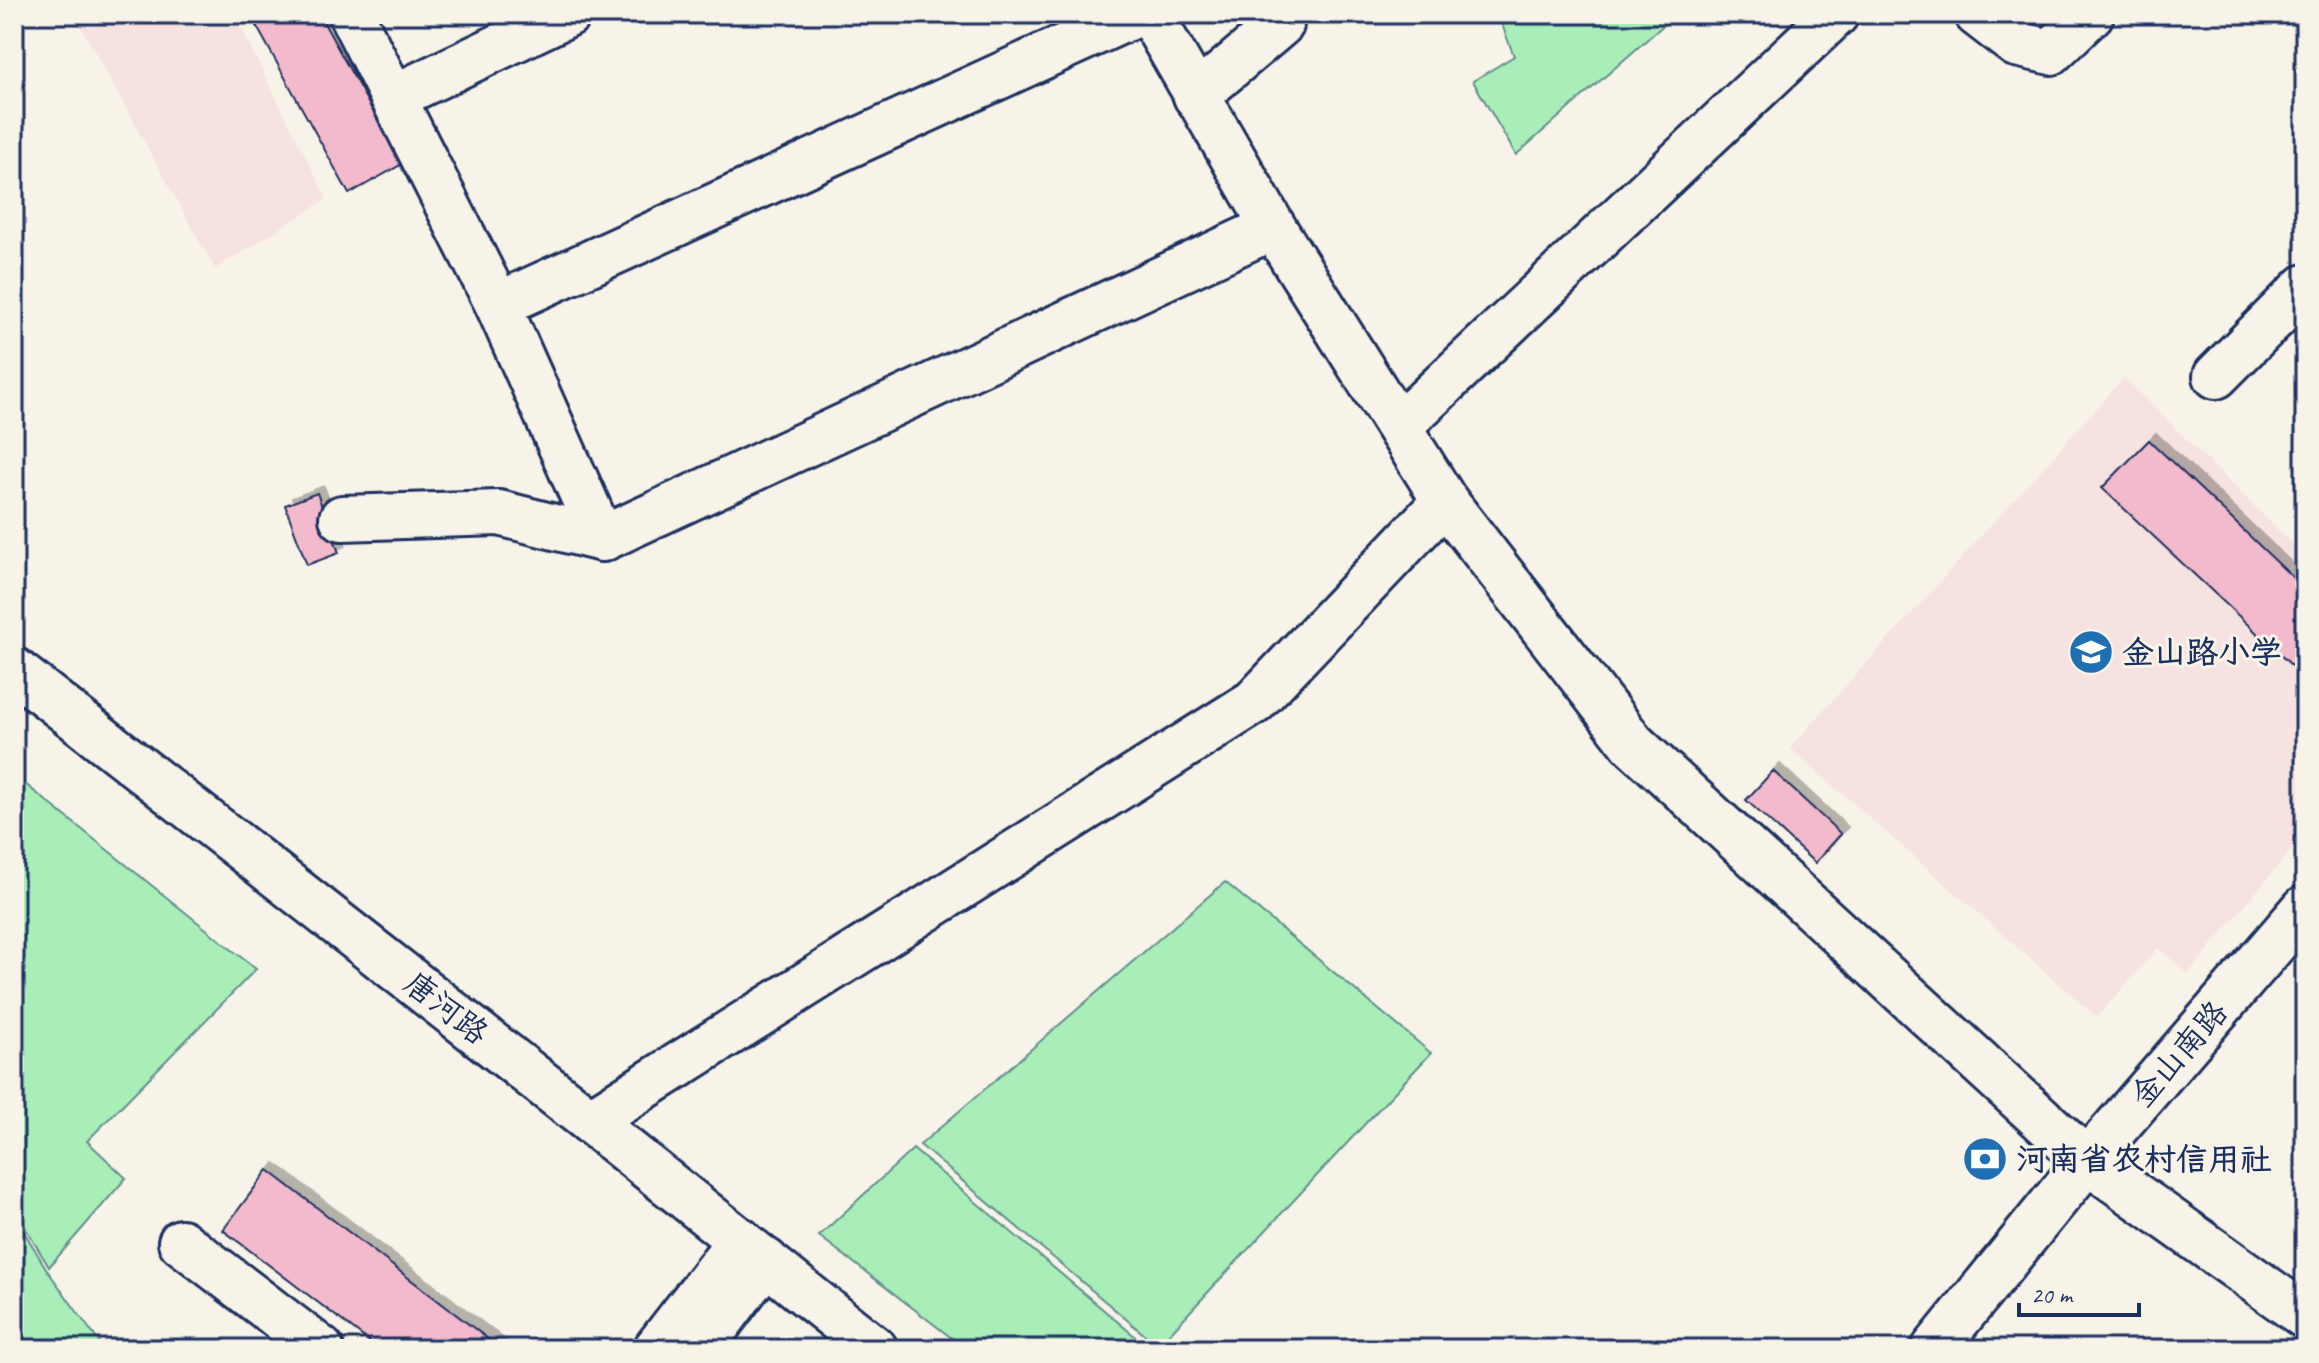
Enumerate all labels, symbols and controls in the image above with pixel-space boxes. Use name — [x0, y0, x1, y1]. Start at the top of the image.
school or university icon: 金山路小学 — [2067, 628, 2115, 676]
place label: 金山路小学 — [2122, 632, 2282, 673]
street label: 唐河路 — [396, 962, 496, 1054]
street label: 金山南路 — [2122, 992, 2236, 1116]
bank icon: 河南省农村信用社 — [1961, 1135, 2009, 1183]
place label: 河南省农村信用社 — [2016, 1139, 2272, 1180]
scale bar — [2019, 1267, 2139, 1317]
text: 20 m — [2031, 1280, 2074, 1310]

